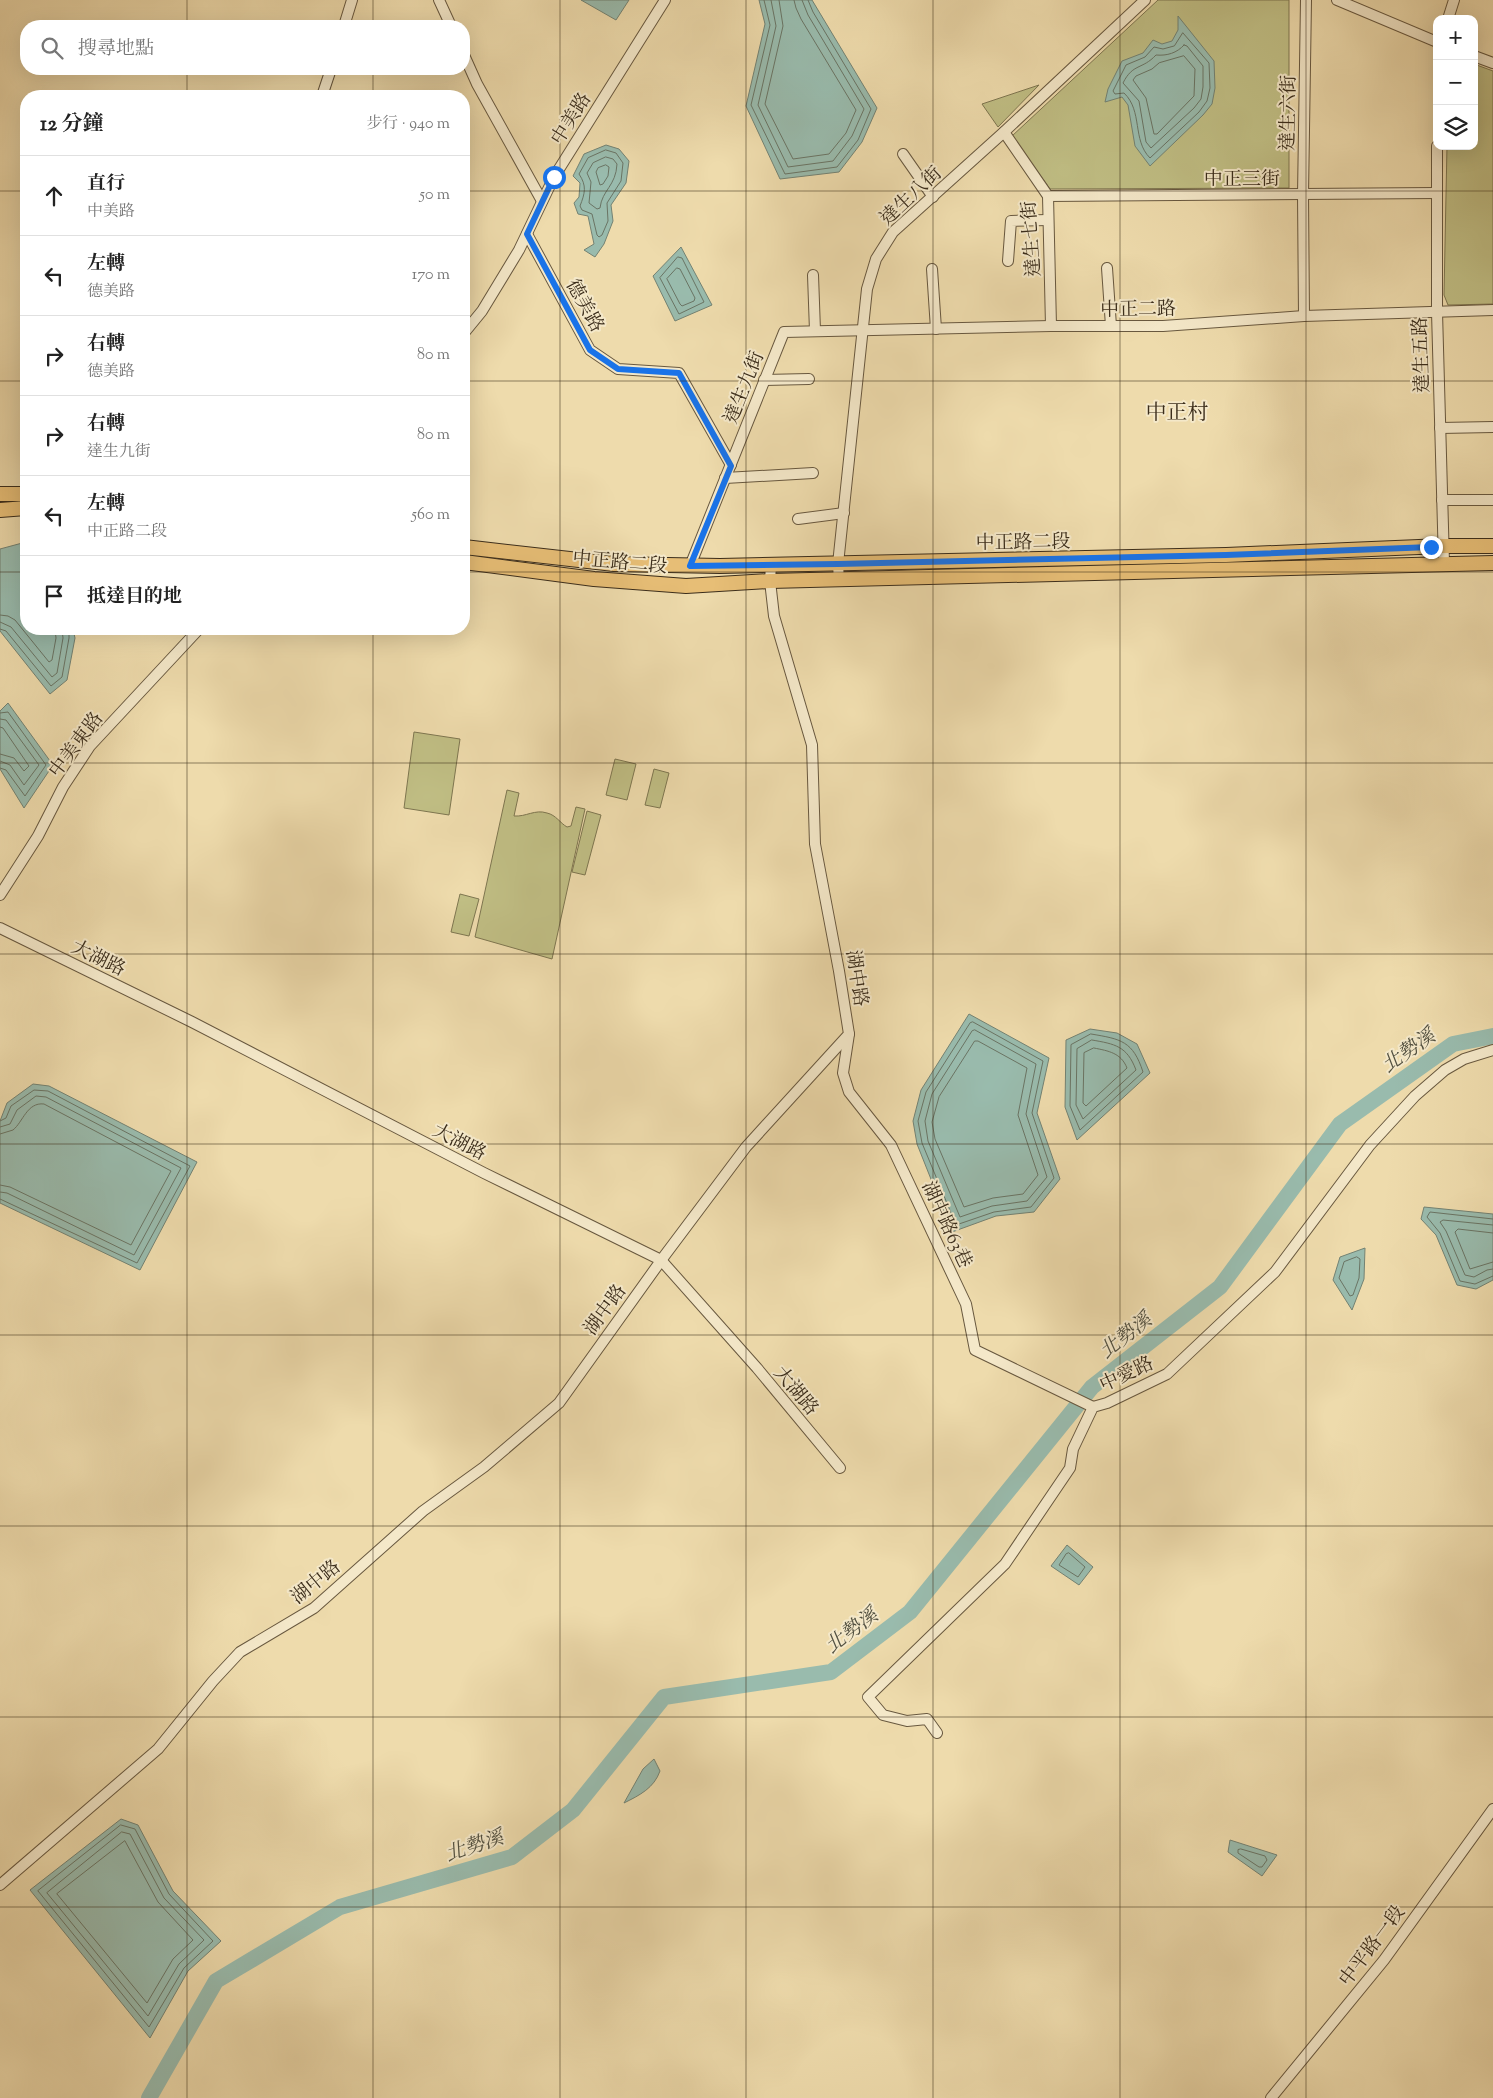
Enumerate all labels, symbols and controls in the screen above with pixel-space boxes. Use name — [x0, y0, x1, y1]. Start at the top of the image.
map controls — [1433, 15, 1478, 150]
button: + — [1433, 15, 1478, 60]
search box — [20, 20, 470, 75]
icon: search — [38, 34, 66, 62]
text: 搜尋地點 — [78, 36, 154, 63]
button: − — [1433, 60, 1478, 105]
street label: 達生六街 — [1275, 75, 1304, 151]
street label: 中美路 — [546, 88, 599, 151]
button: layers — [1433, 105, 1478, 150]
text: 12 分鐘 — [40, 110, 103, 140]
text: 步行 · 940 m — [366, 113, 450, 136]
street label: 達生八街 — [875, 161, 949, 233]
route start — [543, 166, 566, 189]
street label: 中正三街 — [1204, 167, 1280, 194]
text: 直行 — [87, 171, 125, 198]
icon: ahead — [40, 182, 68, 210]
text: 50 m — [419, 184, 450, 207]
street label: 達生七街 — [1016, 200, 1049, 278]
text: 中美路 — [87, 201, 135, 224]
text: 左轉 — [87, 251, 125, 278]
icon: left — [40, 262, 68, 290]
text: 170 m — [412, 264, 450, 287]
street label: 德美路 — [558, 275, 609, 338]
text: 德美路 — [87, 281, 135, 304]
street label: 中正二路 — [1100, 296, 1176, 325]
street label: 達生五路 — [1408, 316, 1437, 393]
text: 右轉 — [87, 331, 125, 358]
icon: right — [40, 342, 68, 370]
text: 80 m — [417, 344, 450, 367]
street label: 達生九街 — [719, 348, 772, 428]
text: 德美路 — [87, 361, 135, 384]
district label: 中正村 — [1146, 399, 1209, 429]
text: 右轉 — [87, 411, 125, 438]
icon: right — [40, 422, 68, 450]
text: 80 m — [417, 424, 450, 447]
text: 達生九街 — [87, 441, 151, 464]
text: 左轉 — [87, 491, 125, 518]
icon: left — [40, 502, 68, 530]
text: 560 m — [411, 504, 450, 527]
text: 中正路二段 — [87, 521, 167, 544]
street label: 中正路二段 — [975, 529, 1071, 558]
route end — [1420, 536, 1443, 559]
street label: 中正路二段 — [571, 546, 668, 581]
icon: arrive — [40, 582, 68, 610]
text: 抵達目的地 — [87, 584, 182, 611]
street label: 中美東路 — [43, 707, 111, 784]
street label: 大湖路 — [66, 935, 129, 984]
street label: 湖中路 — [838, 948, 873, 1009]
water label: 北勢溪 — [1377, 1022, 1444, 1081]
street label: 大湖路 — [427, 1118, 490, 1168]
street label: 湖中路63巷 — [914, 1177, 978, 1273]
street label: 湖中路 — [578, 1279, 634, 1341]
water label: 北勢溪 — [1094, 1306, 1161, 1367]
street label: 中愛路 — [1096, 1351, 1159, 1400]
street label: 大湖路 — [766, 1361, 824, 1422]
street label: 湖中路 — [286, 1555, 347, 1611]
water label: 北勢溪 — [820, 1601, 887, 1662]
water label: 北勢溪 — [442, 1824, 510, 1870]
street label: 中平路一段 — [1334, 1900, 1412, 1993]

